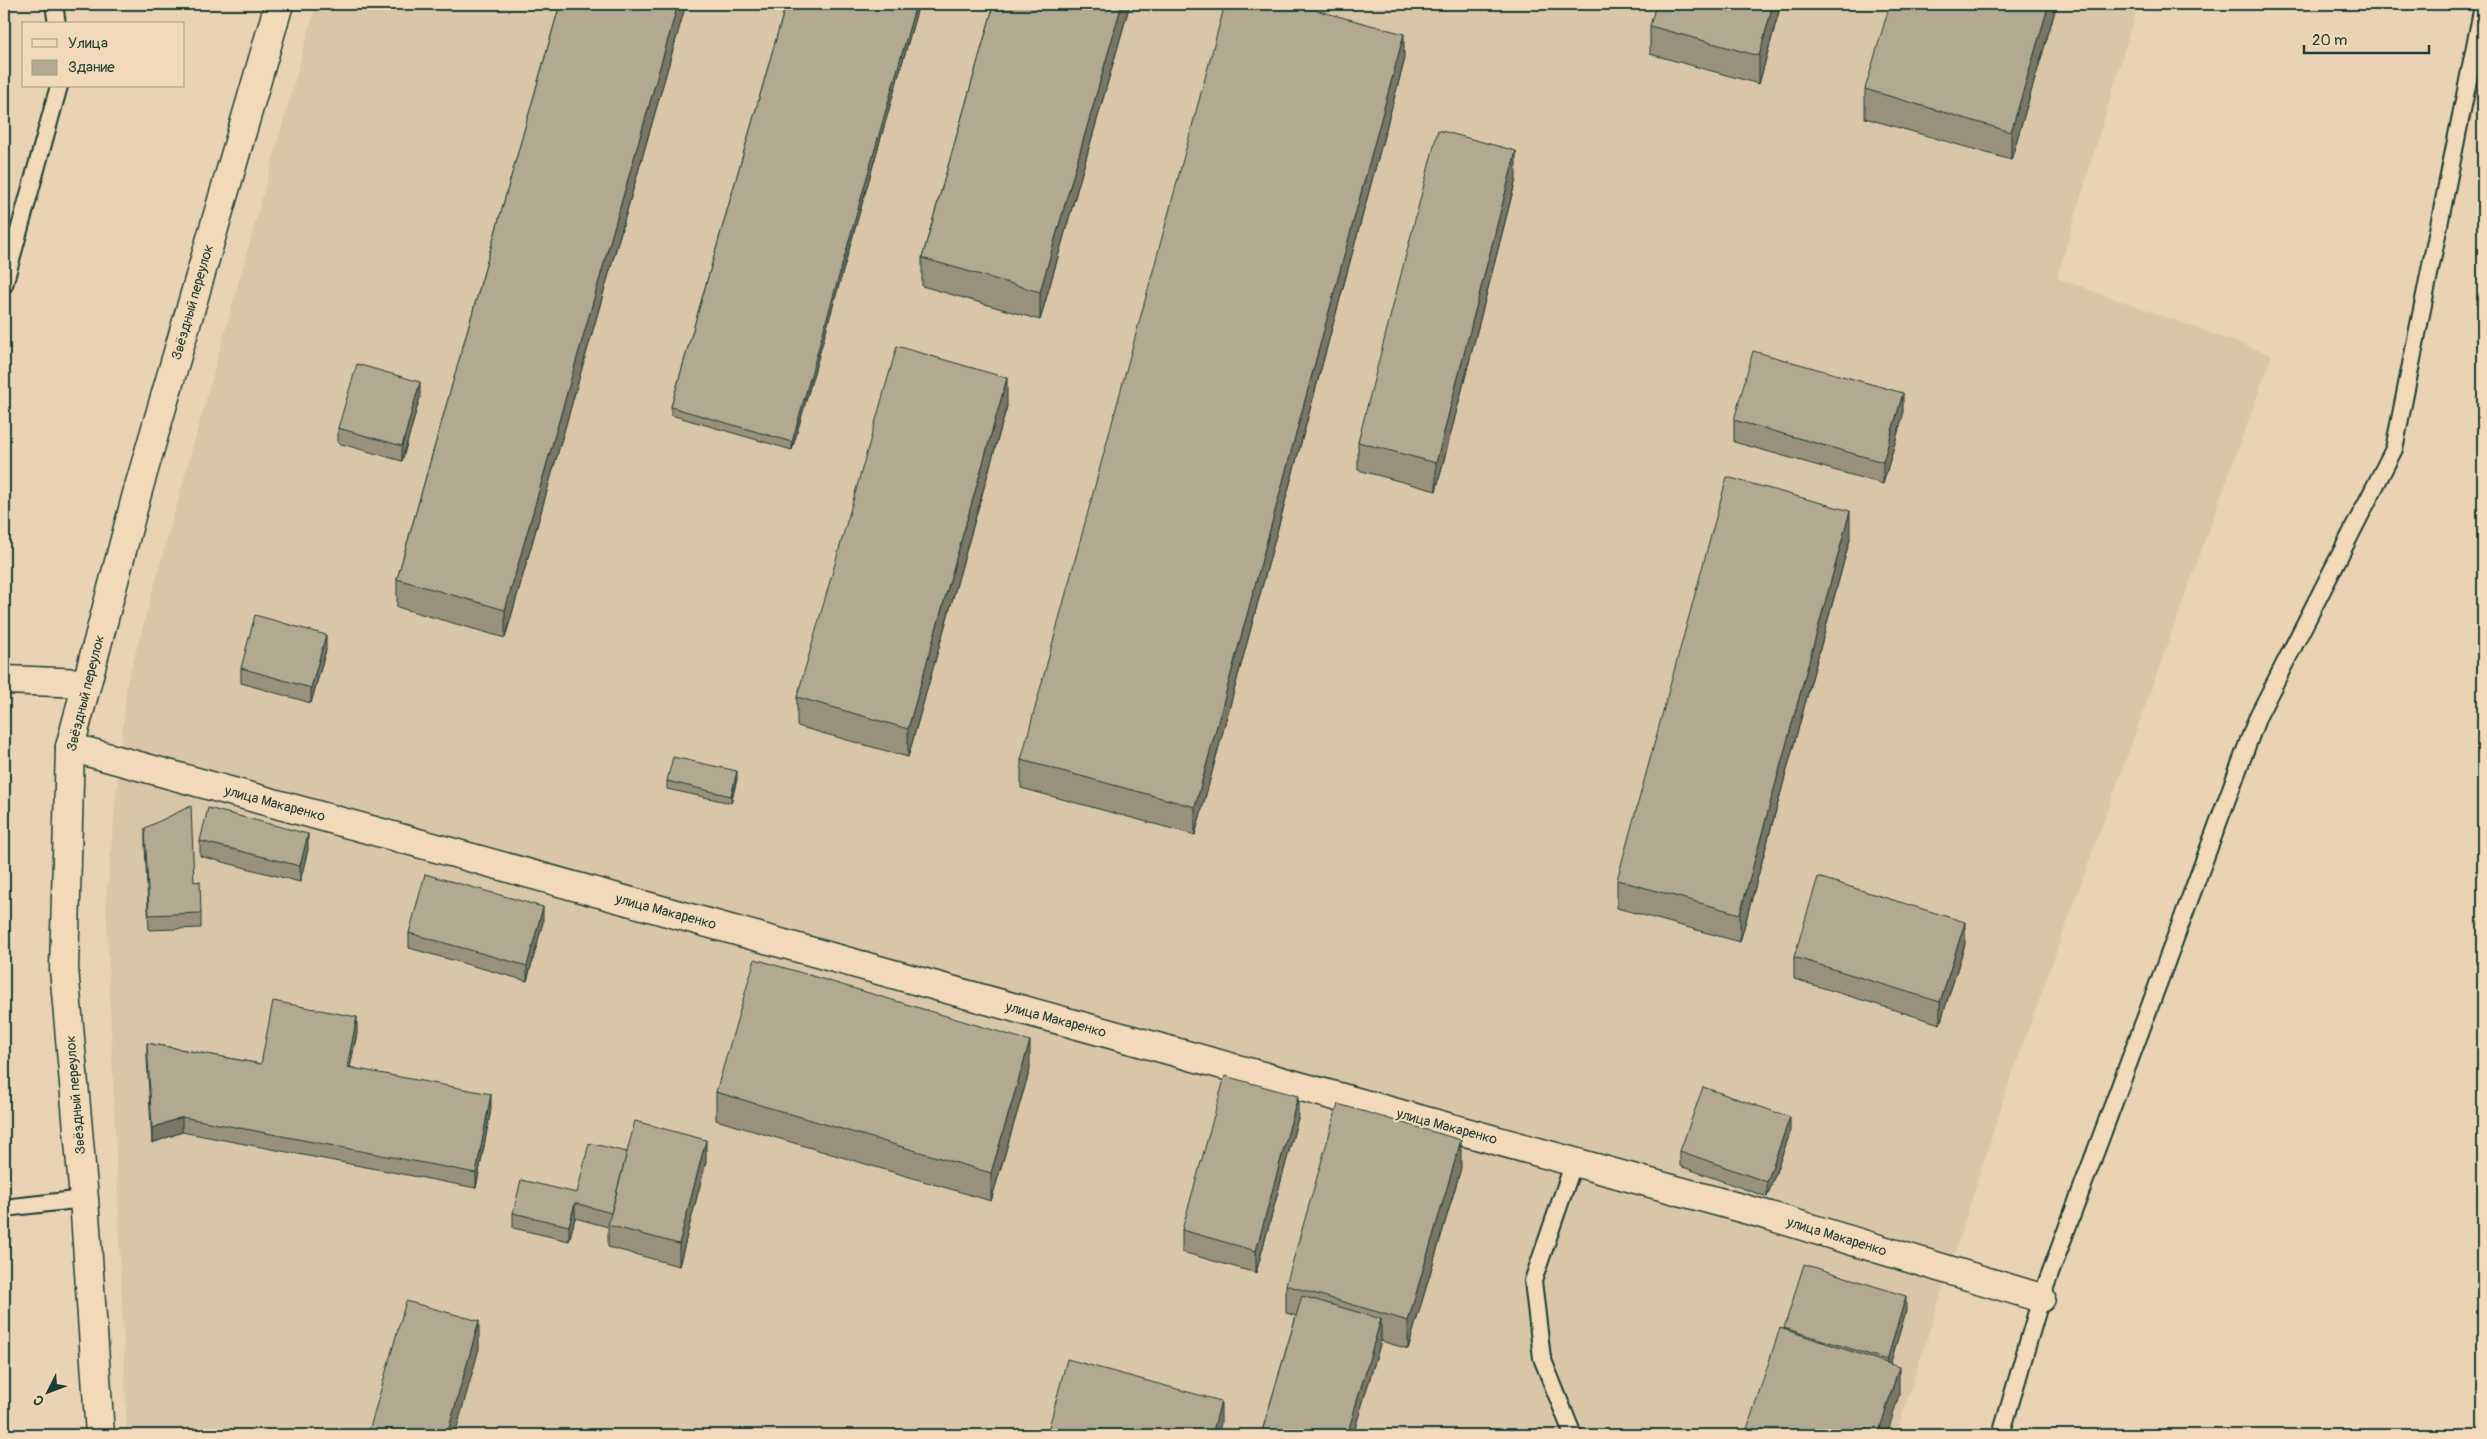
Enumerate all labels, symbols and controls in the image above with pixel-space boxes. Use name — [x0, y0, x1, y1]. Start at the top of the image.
legend — [22, 22, 185, 88]
scale bar — [2304, 22, 2430, 54]
text: 20 m — [2312, 31, 2347, 50]
text: Улица — [68, 34, 108, 53]
text: Здание — [68, 58, 115, 77]
street label: Звёздный переулок — [168, 242, 217, 362]
street label: Звёздный переулок — [63, 633, 108, 753]
street label: улица Макаренко — [222, 782, 327, 825]
street label: улица Макаренко — [613, 890, 718, 933]
street label: улица Макаренко — [1003, 998, 1108, 1041]
street label: Звёздный переулок — [62, 1035, 89, 1155]
street label: улица Макаренко — [1394, 1105, 1499, 1148]
street label: улица Макаренко — [1784, 1213, 1889, 1260]
north arrow — [22, 1366, 72, 1416]
text: С — [29, 1391, 48, 1409]

